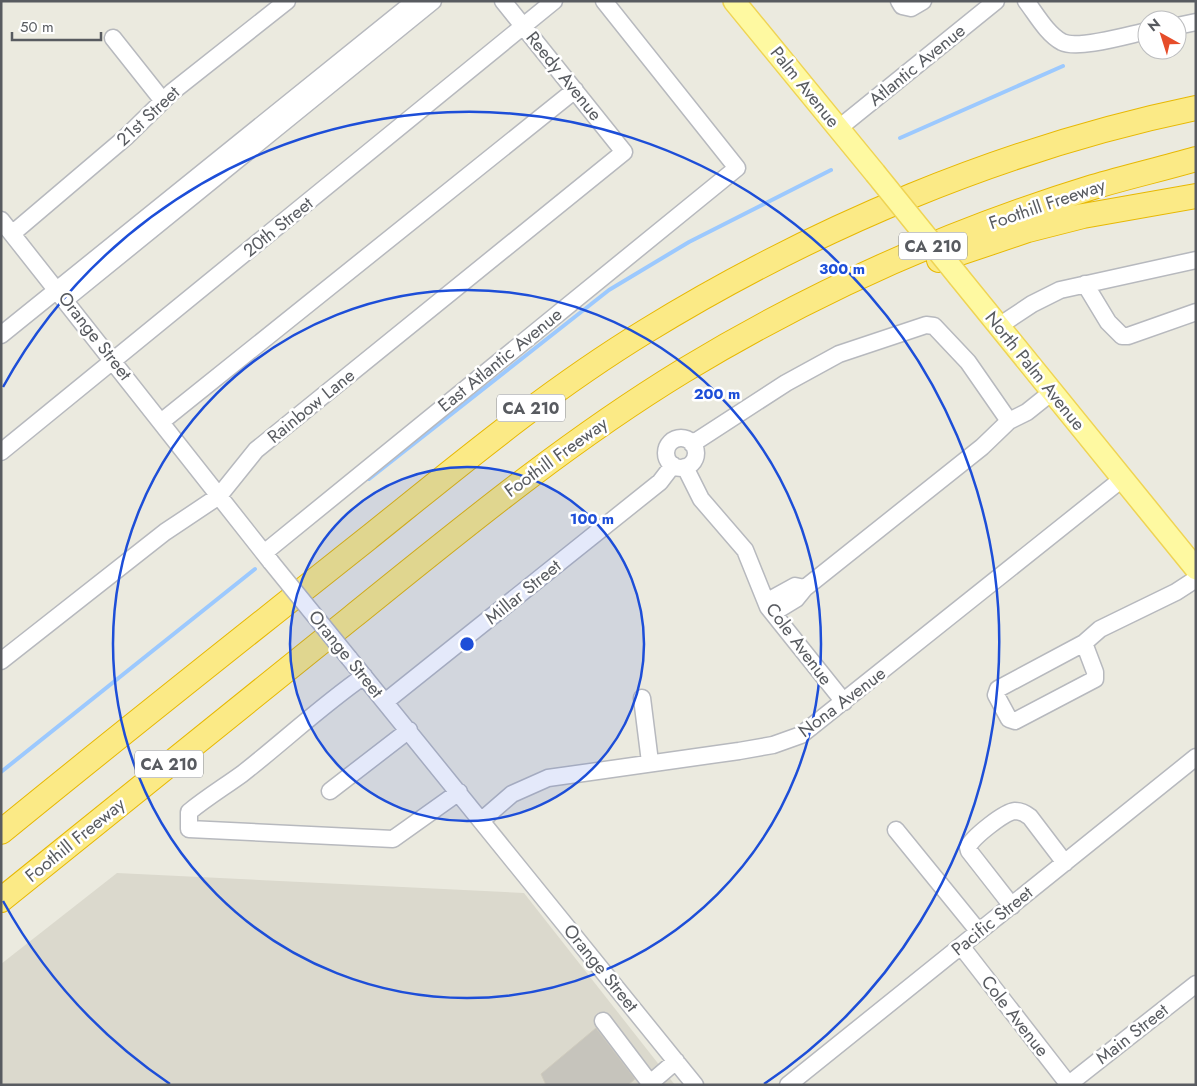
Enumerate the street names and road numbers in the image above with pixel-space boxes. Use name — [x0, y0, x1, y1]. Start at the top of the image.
street label: Atlantic Avenue — [863, 18, 971, 112]
street label: Reedy Avenue — [520, 26, 608, 126]
street label: Palm Avenue — [764, 41, 846, 133]
street label: 21st Street — [111, 79, 186, 152]
street label: Foothill Freeway — [985, 172, 1109, 236]
street label: 20th Street — [238, 190, 319, 263]
road number: CA 210 — [899, 232, 967, 260]
street label: Orange Street — [52, 286, 138, 386]
street label: East Atlantic Avenue — [432, 302, 568, 418]
street label: North Palm Avenue — [979, 306, 1091, 436]
street label: Rainbow Lane — [262, 363, 360, 449]
road number: CA 210 — [497, 394, 565, 422]
street label: Foothill Freeway — [499, 411, 613, 503]
street label: Millar Street — [480, 553, 567, 631]
street label: Cole Avenue — [759, 597, 839, 691]
street label: Orange Street — [302, 604, 390, 704]
street label: Nona Avenue — [793, 661, 891, 743]
road number: CA 210 — [135, 751, 203, 778]
street label: Foothill Freeway — [19, 792, 131, 888]
street label: Pacific Street — [946, 880, 1039, 962]
street label: Orange Street — [557, 918, 645, 1018]
street label: Cole Avenue — [975, 970, 1055, 1062]
street label: Main Street — [1090, 997, 1174, 1071]

